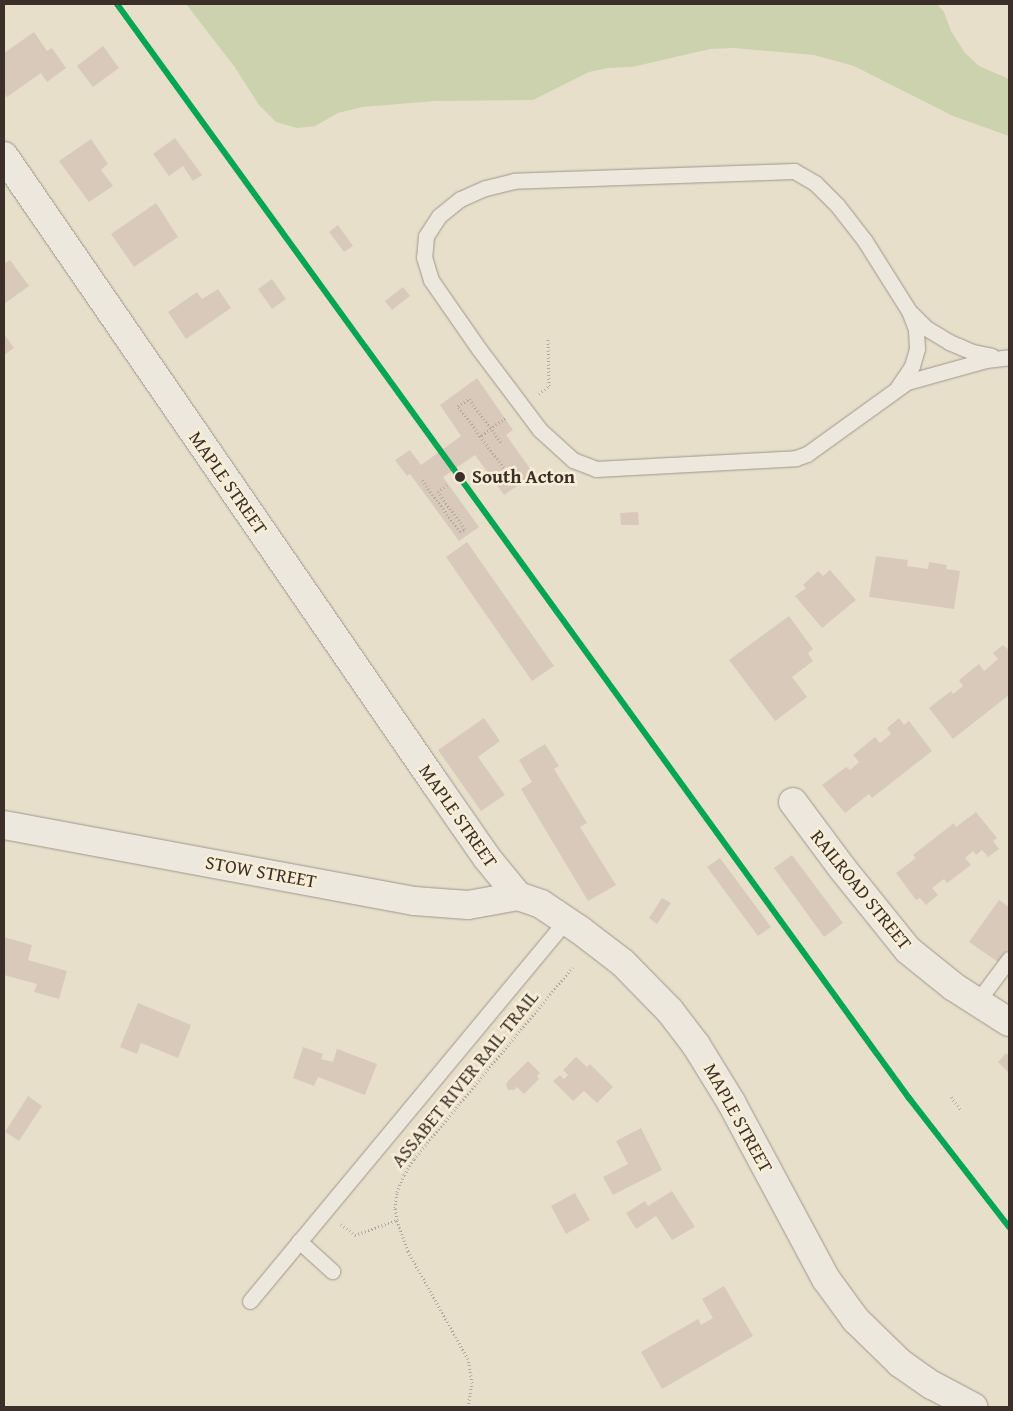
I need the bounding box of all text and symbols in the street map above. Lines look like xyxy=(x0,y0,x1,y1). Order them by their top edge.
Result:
street label: MAPLE STREET xyxy=(184,427,272,539)
place label: South Acton xyxy=(472,466,575,488)
marker: South Acton xyxy=(452,469,468,485)
street label: MAPLE STREET xyxy=(414,760,502,872)
street label: RAILROAD STREET xyxy=(806,826,916,954)
street label: STOW STREET xyxy=(204,851,318,893)
street label: ASSABET RIVER RAIL TRAIL xyxy=(387,986,543,1172)
street label: MAPLE STREET xyxy=(699,1060,777,1176)

